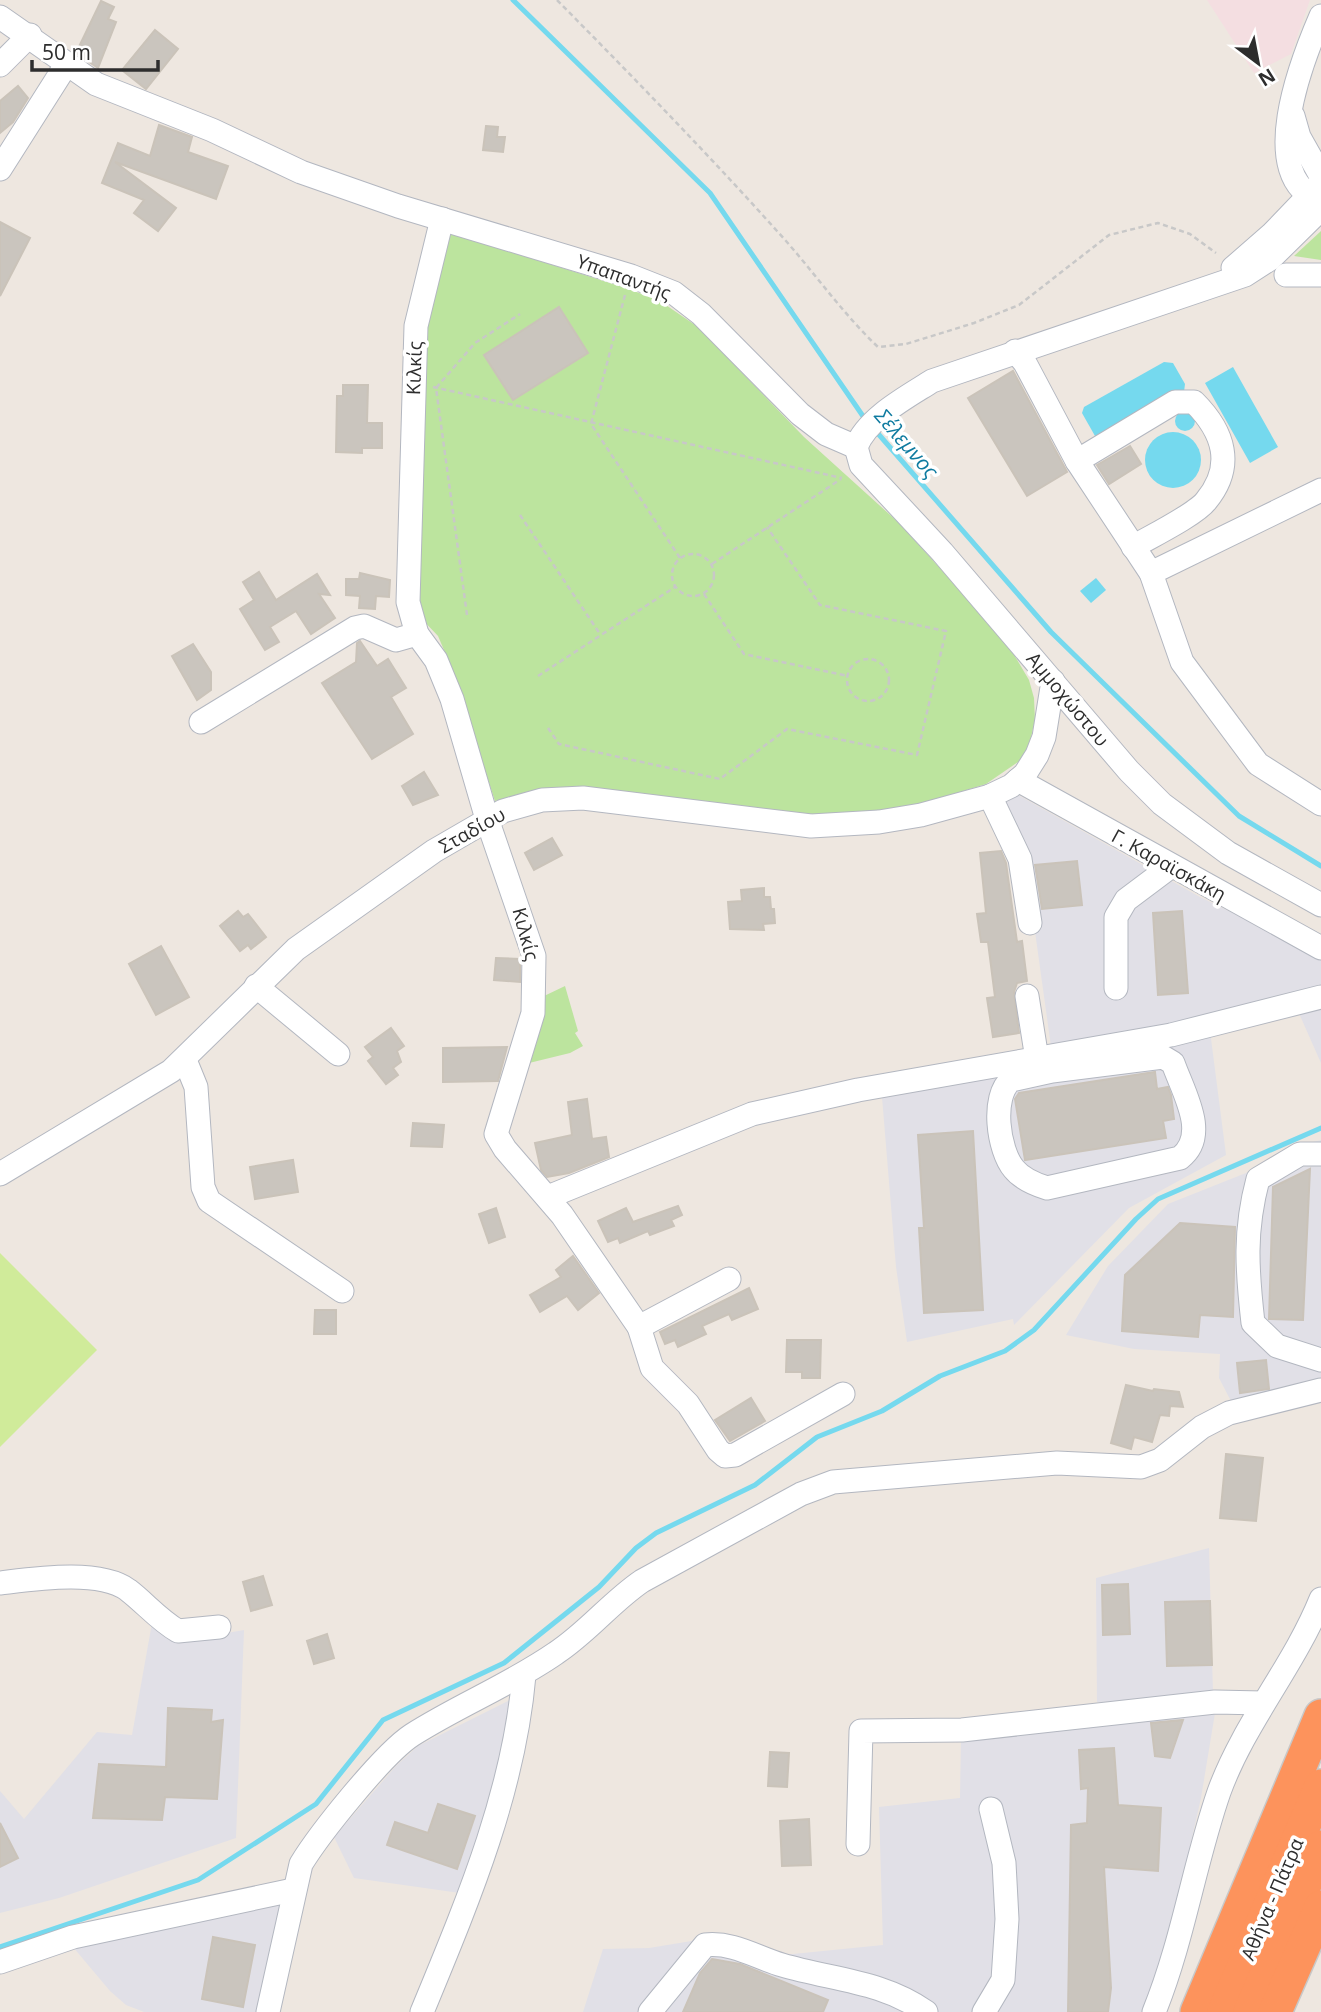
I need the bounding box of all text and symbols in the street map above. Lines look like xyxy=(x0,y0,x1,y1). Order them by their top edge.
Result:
scale bar xyxy=(32,28,158,72)
north arrow xyxy=(1223,28,1293,98)
text: 50 m xyxy=(42,38,91,66)
text: N xyxy=(1254,62,1280,93)
street label: Υπαπαντής xyxy=(573,248,675,306)
street label: Κιλκίς xyxy=(400,341,428,395)
water label: Σέλεμνος xyxy=(868,401,945,484)
street label: Αμμοχώστου xyxy=(1021,646,1115,752)
street label: Σταδίου xyxy=(434,801,510,859)
street label: Γ. Καραϊσκάκη xyxy=(1107,823,1231,907)
street label: Κιλκίς xyxy=(506,905,546,963)
street label: Αθήνα - Πάτρα xyxy=(1235,1834,1310,1964)

